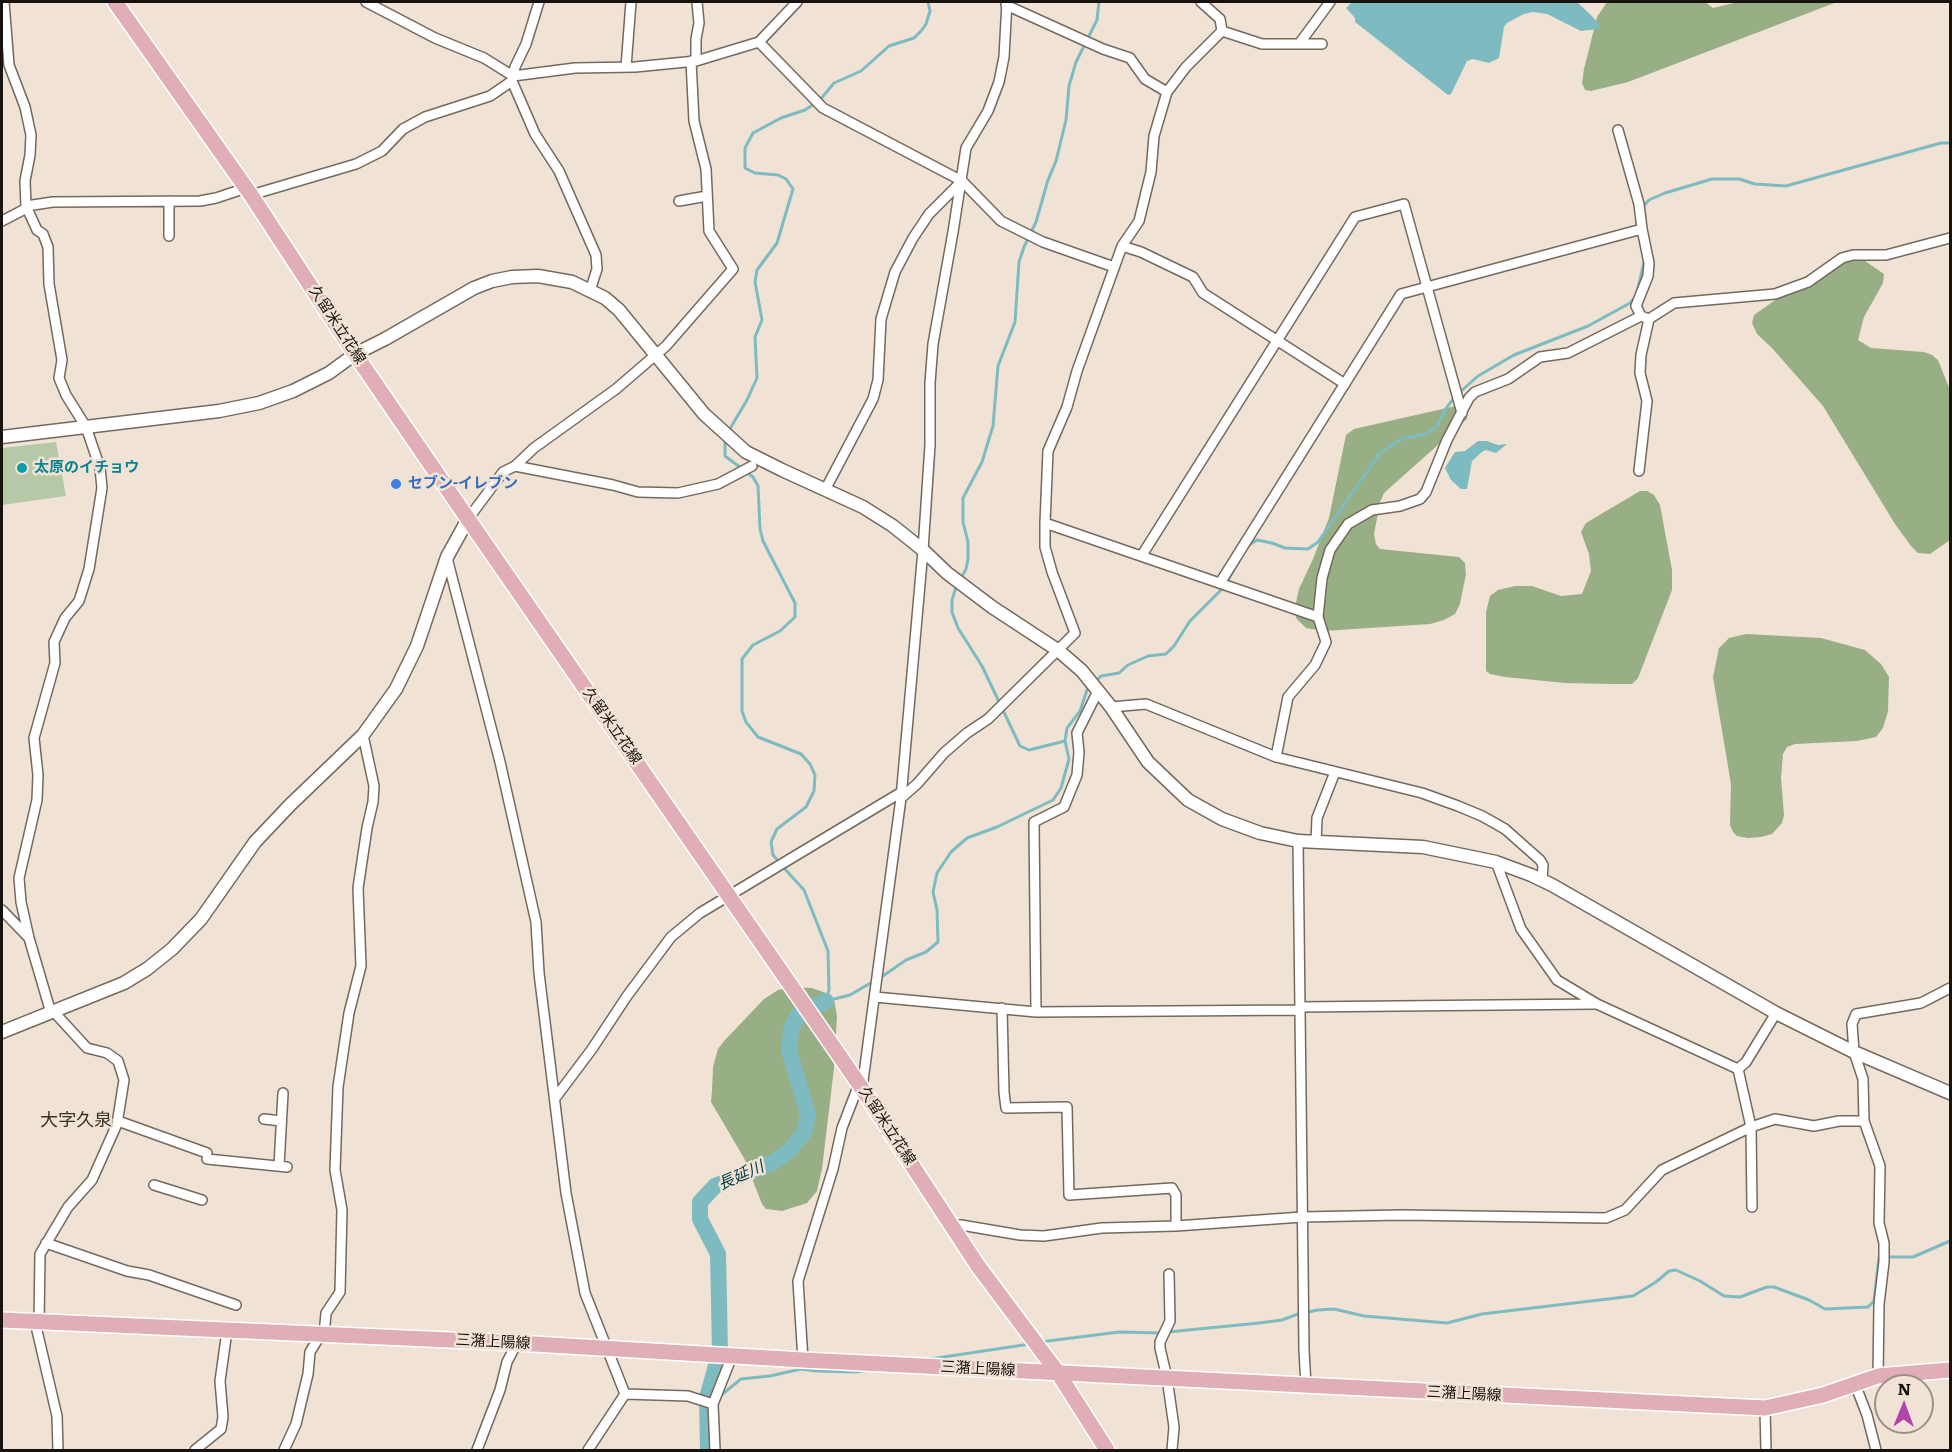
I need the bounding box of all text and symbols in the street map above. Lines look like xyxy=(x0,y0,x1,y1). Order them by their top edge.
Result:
street label: 久留米立花線 xyxy=(305,282,369,368)
place label: 太原のイチョウ xyxy=(34,459,139,477)
marker: 太原のイチョウ xyxy=(15,461,29,475)
place label: セブン-イレブン xyxy=(408,475,518,493)
marker: セブン-イレブン xyxy=(389,477,403,491)
street label: 久留米立花線 xyxy=(579,684,645,768)
street label: 久留米立花線 xyxy=(855,1083,919,1169)
district label: 大字久泉 xyxy=(40,1110,112,1132)
water label: 長延川 xyxy=(715,1157,767,1195)
street label: 三潴上陽線 xyxy=(455,1331,531,1353)
street label: 三潴上陽線 xyxy=(940,1358,1016,1380)
north arrow xyxy=(1874,1374,1934,1434)
text: N xyxy=(1897,1376,1911,1400)
street label: 三潴上陽線 xyxy=(1426,1383,1502,1405)

